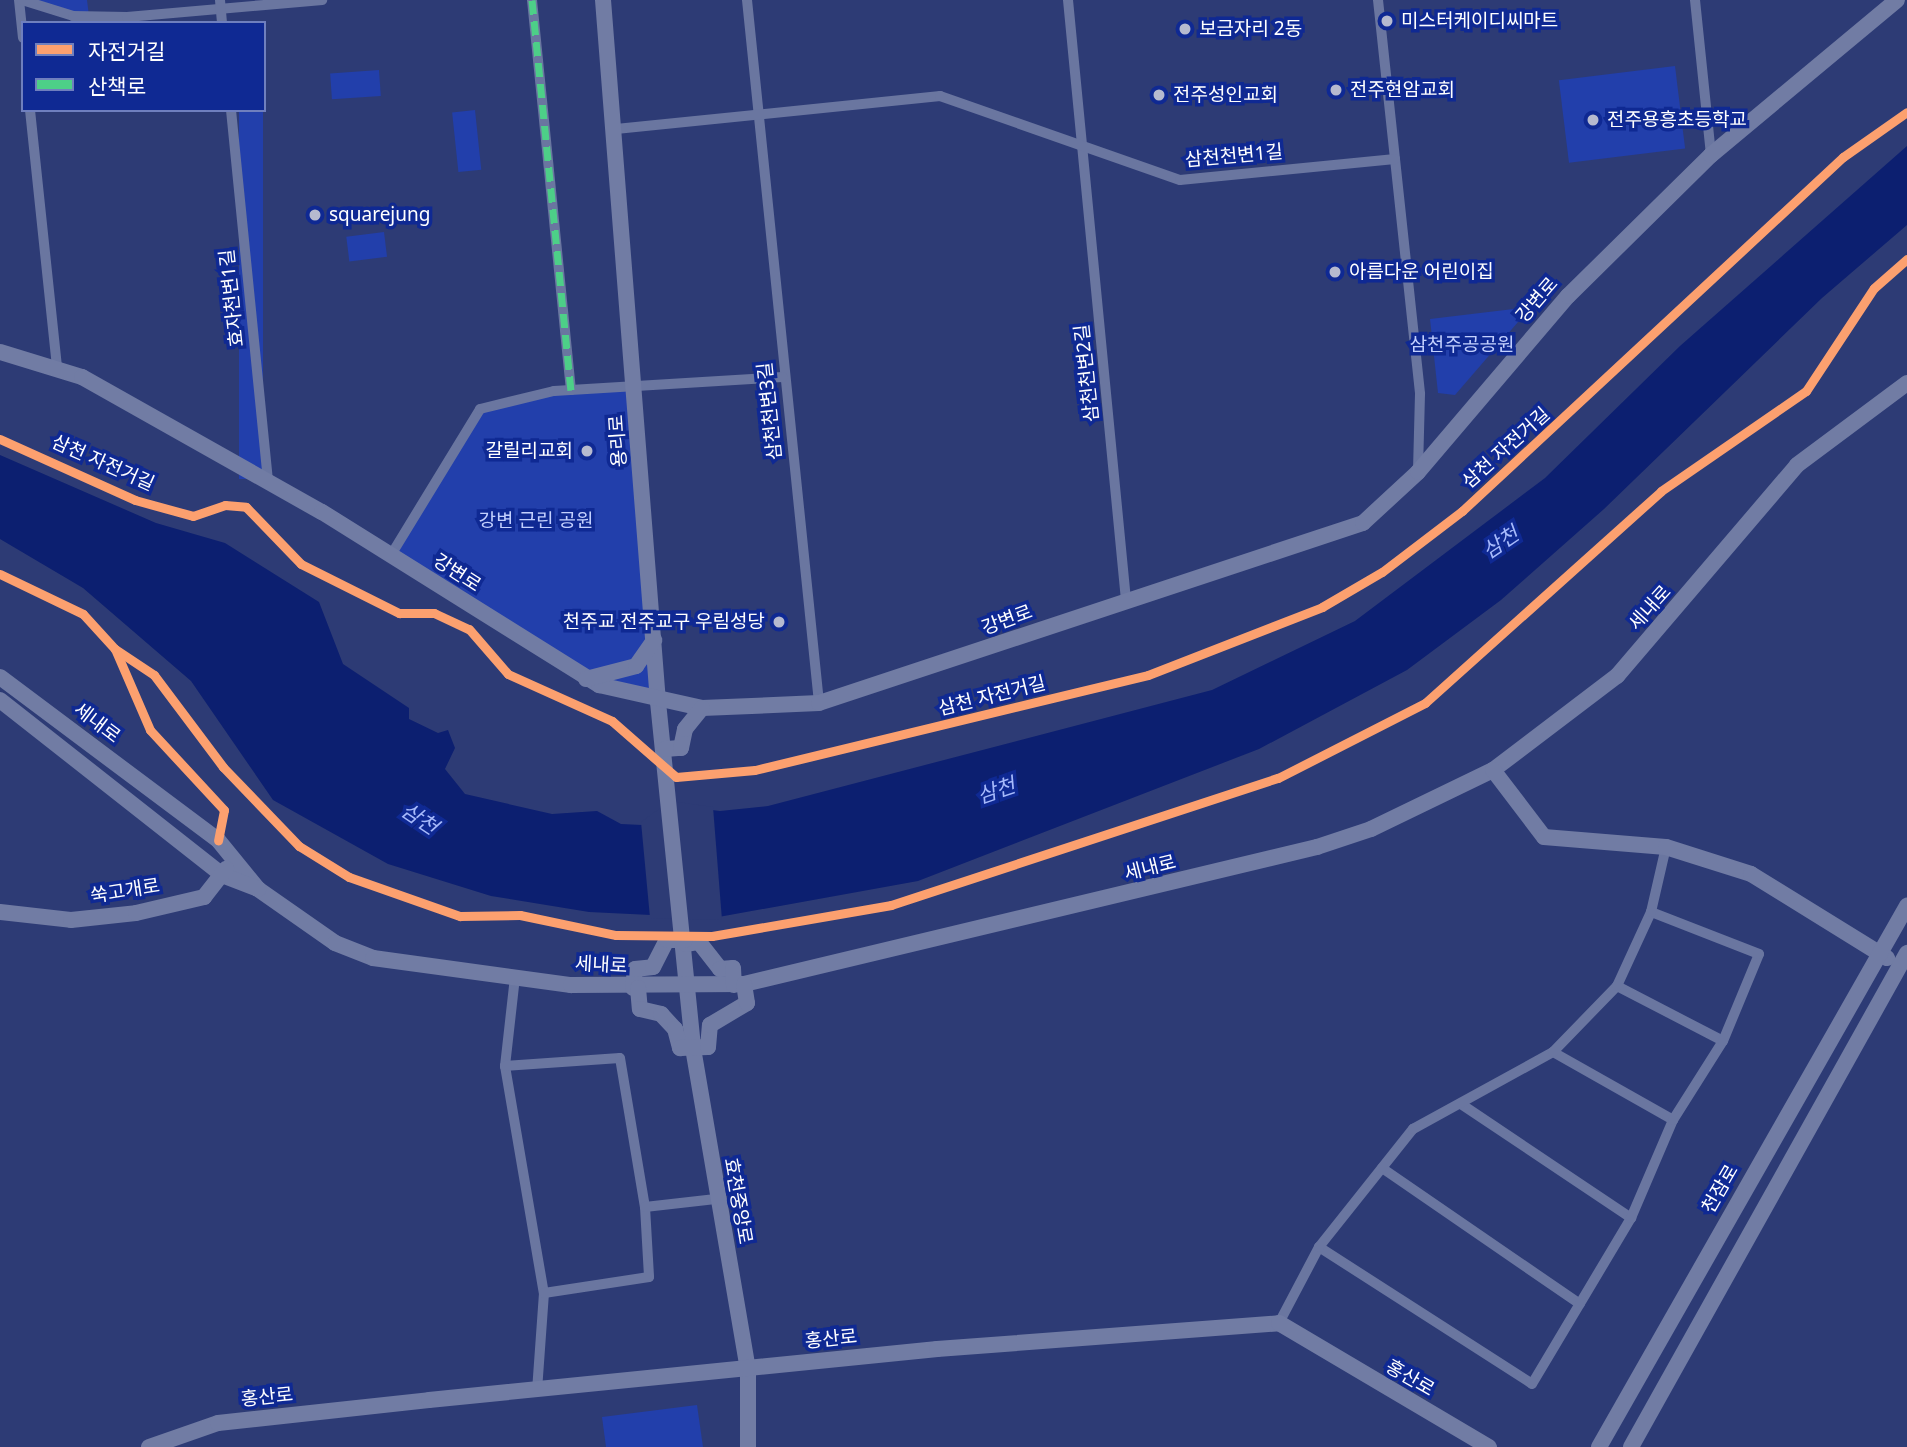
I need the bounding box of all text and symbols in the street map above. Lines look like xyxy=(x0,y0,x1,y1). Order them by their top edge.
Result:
place label: 미스터케이디씨마트 xyxy=(1401,10,1558,32)
marker: 미스터케이디씨마트 xyxy=(1379,13,1395,29)
place label: 보금자리 2동 xyxy=(1199,18,1302,40)
legend xyxy=(21,21,266,112)
marker: 보금자리 2동 xyxy=(1177,21,1193,37)
text: 자전거길 xyxy=(88,37,165,65)
text: 산책로 xyxy=(88,72,146,100)
place label: 전주현암교회 xyxy=(1350,79,1455,101)
marker: 전주현암교회 xyxy=(1328,82,1344,98)
place label: 전주성인교회 xyxy=(1173,84,1278,106)
marker: 전주성인교회 xyxy=(1151,87,1167,103)
place label: 전주용흥초등학교 xyxy=(1607,109,1747,131)
marker: 전주용흥초등학교 xyxy=(1585,112,1601,128)
street label: 삼천천변1길 xyxy=(1184,140,1284,172)
place label: squarejung xyxy=(329,204,430,226)
marker: squarejung xyxy=(307,207,323,223)
street label: 효자천변1길 xyxy=(216,248,248,348)
place label: 아름다운 어린이집 xyxy=(1349,261,1494,283)
marker: 아름다운 어린이집 xyxy=(1327,264,1343,280)
street label: 강변로 xyxy=(1511,273,1563,327)
street label: 삼천천변2길 xyxy=(1071,323,1103,423)
park label: 삼천주공공원 xyxy=(1410,334,1514,356)
street label: 삼천천변3길 xyxy=(754,361,786,461)
street label: 삼천 자전거길 xyxy=(1458,403,1554,493)
street label: 용리로 xyxy=(605,414,631,468)
street label: 삼천 자전거길 xyxy=(48,430,158,496)
place label: 갈릴리교회 xyxy=(486,440,573,462)
marker: 갈릴리교회 xyxy=(579,443,595,459)
park label: 강변 근린 공원 xyxy=(479,510,593,532)
water label: 삼천 xyxy=(1477,521,1523,563)
street label: 강변로 xyxy=(429,549,485,597)
street label: 세내로 xyxy=(1624,581,1676,635)
street label: 강변로 xyxy=(978,600,1036,640)
place label: 천주교 전주교구 우림성당 xyxy=(563,611,765,633)
marker: 천주교 전주교구 우림성당 xyxy=(771,614,787,630)
street label: 삼천 자전거길 xyxy=(936,672,1048,720)
street label: 세내로 xyxy=(69,698,125,748)
water label: 삼천 xyxy=(974,772,1018,808)
water label: 삼천 xyxy=(397,797,443,839)
street label: 세내로 xyxy=(1122,851,1178,885)
street label: 쑥고개로 xyxy=(89,874,161,908)
street label: 세내로 xyxy=(574,952,628,978)
street label: 효천중앙로 xyxy=(719,1156,757,1246)
street label: 천잠로 xyxy=(1697,1161,1743,1217)
street label: 홍산로 xyxy=(804,1325,858,1353)
street label: 홍산로 xyxy=(1382,1355,1438,1401)
street label: 홍산로 xyxy=(240,1383,294,1411)

